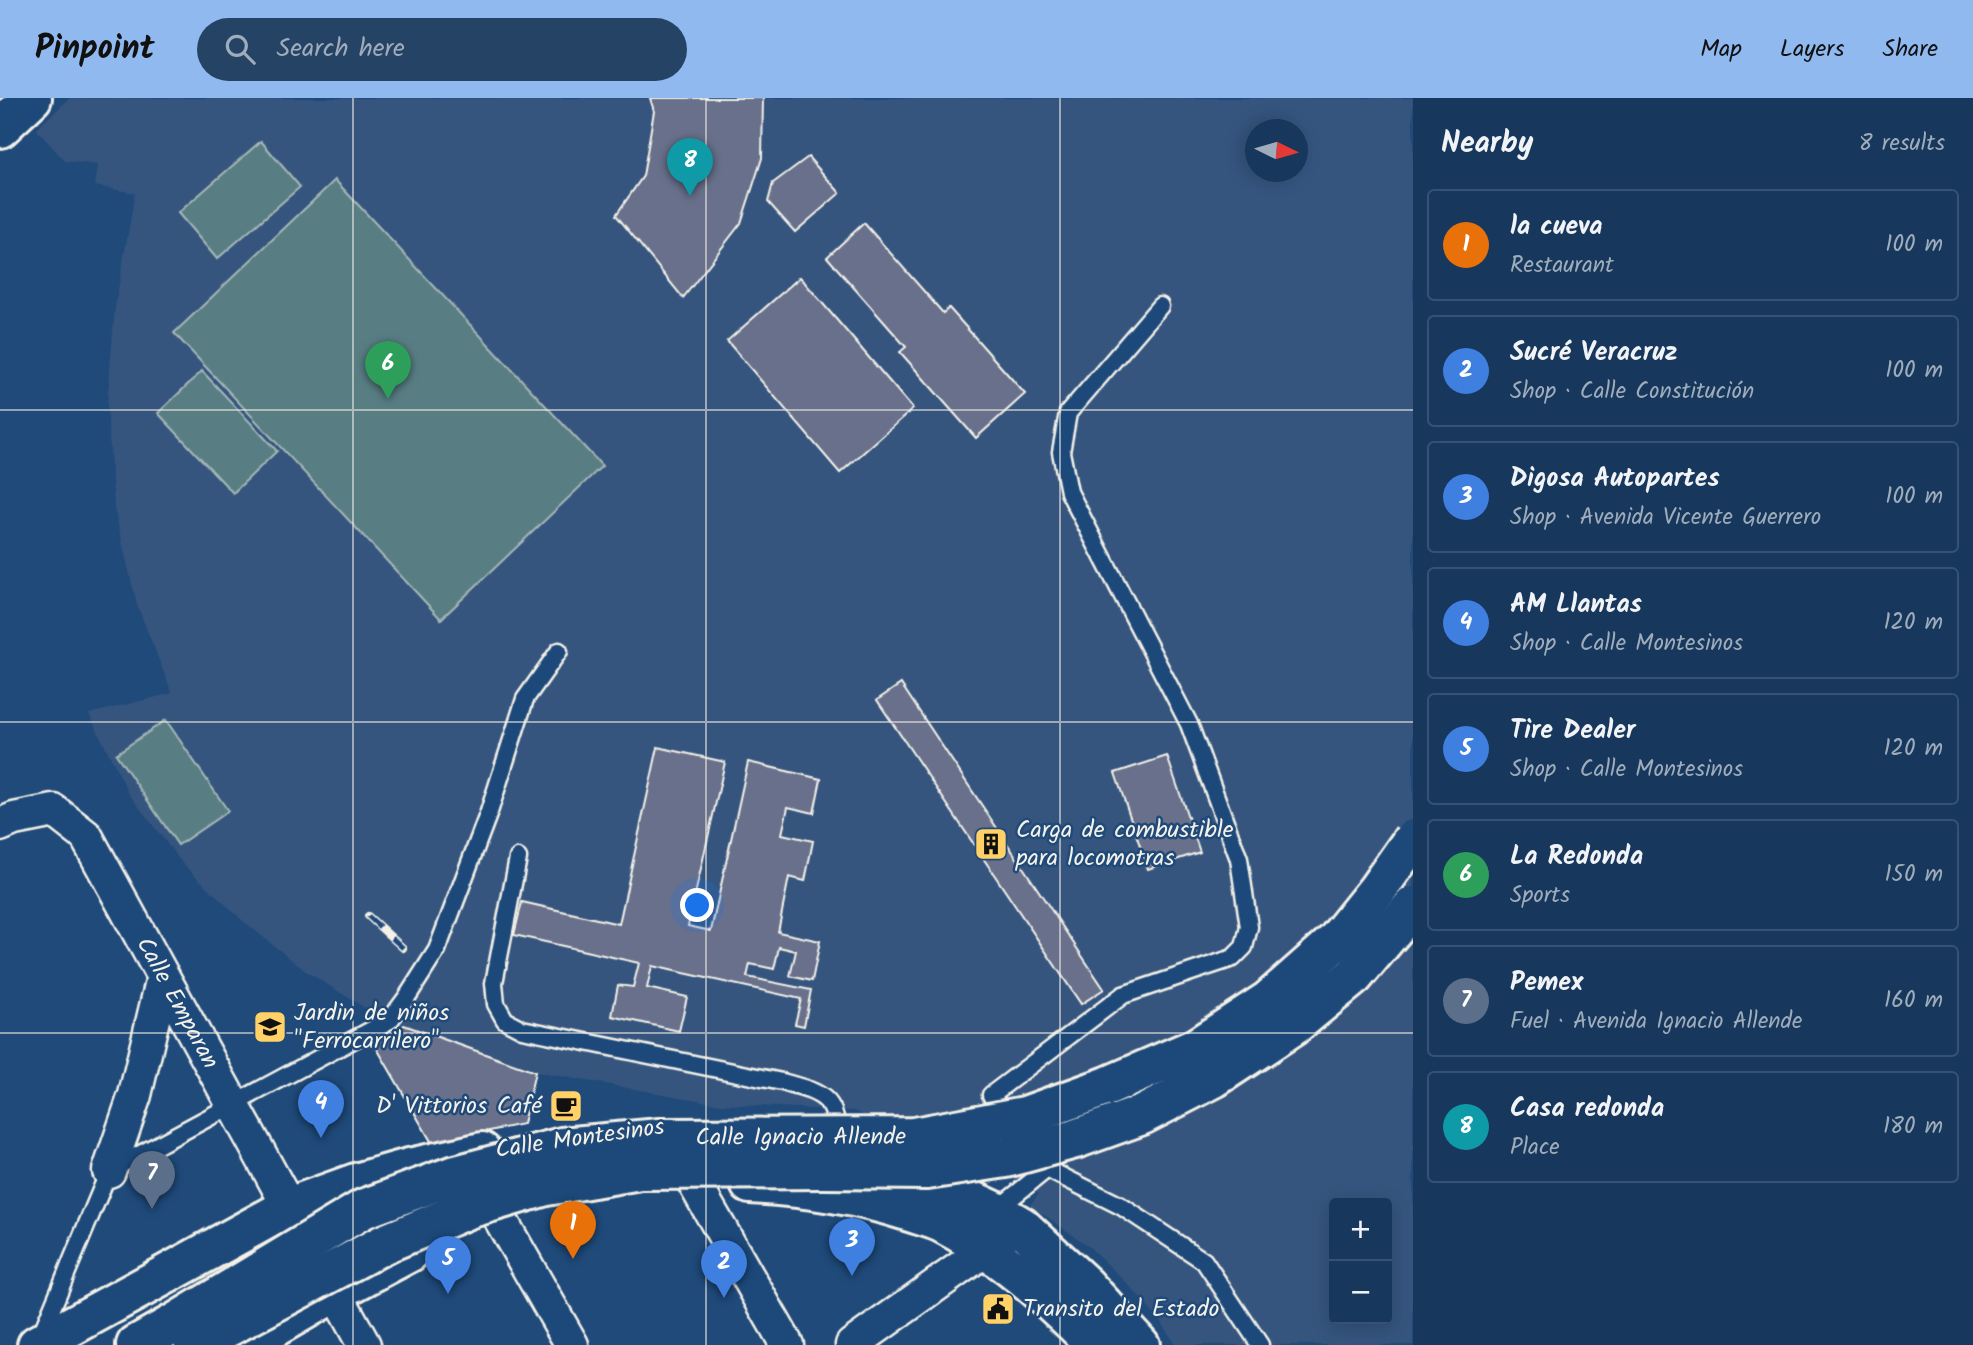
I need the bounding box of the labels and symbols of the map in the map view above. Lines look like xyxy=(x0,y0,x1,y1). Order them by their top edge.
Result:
north arrow xyxy=(1245,119,1308,182)
pin: 8 xyxy=(667,138,713,196)
pin: 6 xyxy=(365,341,411,399)
place label: Carga de combustible para locomotras xyxy=(1015,811,1234,878)
building icon: Carga de combustible para locomotras xyxy=(972,825,1010,863)
your location xyxy=(680,888,714,922)
street label: Calle Emparan xyxy=(125,930,229,1076)
place label: Jardin de niños "Ferrocarrilero" xyxy=(294,994,449,1061)
school or university icon: Jardin de niños "Ferrocarrilero" xyxy=(251,1008,289,1046)
pin: 4 xyxy=(298,1080,344,1138)
place label: D' Vittorios Café xyxy=(376,1087,543,1126)
cafe icon: D' Vittorios Café xyxy=(547,1087,585,1125)
street label: Calle Montesinos xyxy=(493,1108,667,1170)
street label: Calle Ignacio Allende xyxy=(695,1118,906,1157)
pin: 7 xyxy=(129,1151,175,1209)
pin: 1 xyxy=(550,1201,596,1259)
pin: 3 xyxy=(829,1218,875,1276)
pin: 5 xyxy=(425,1236,471,1294)
pin: 2 xyxy=(701,1240,747,1298)
public building icon: Transito del Estado xyxy=(979,1290,1017,1328)
place label: Transito del Estado xyxy=(1023,1290,1220,1329)

